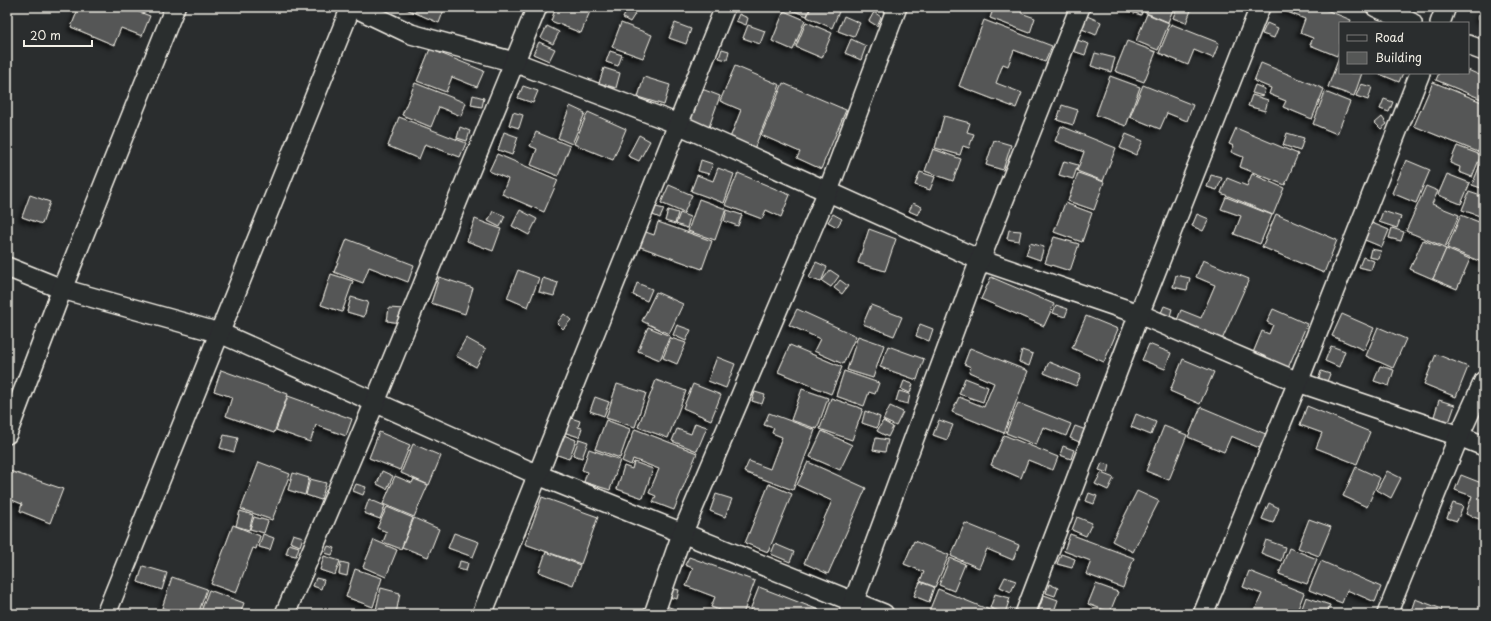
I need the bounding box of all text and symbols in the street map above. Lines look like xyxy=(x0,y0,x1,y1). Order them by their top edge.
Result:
scale bar xyxy=(24,22,92,48)
legend xyxy=(1339,22,1469,74)
text: 20 m xyxy=(30,26,61,44)
text: Road xyxy=(1375,28,1404,46)
text: Building xyxy=(1375,48,1422,66)

